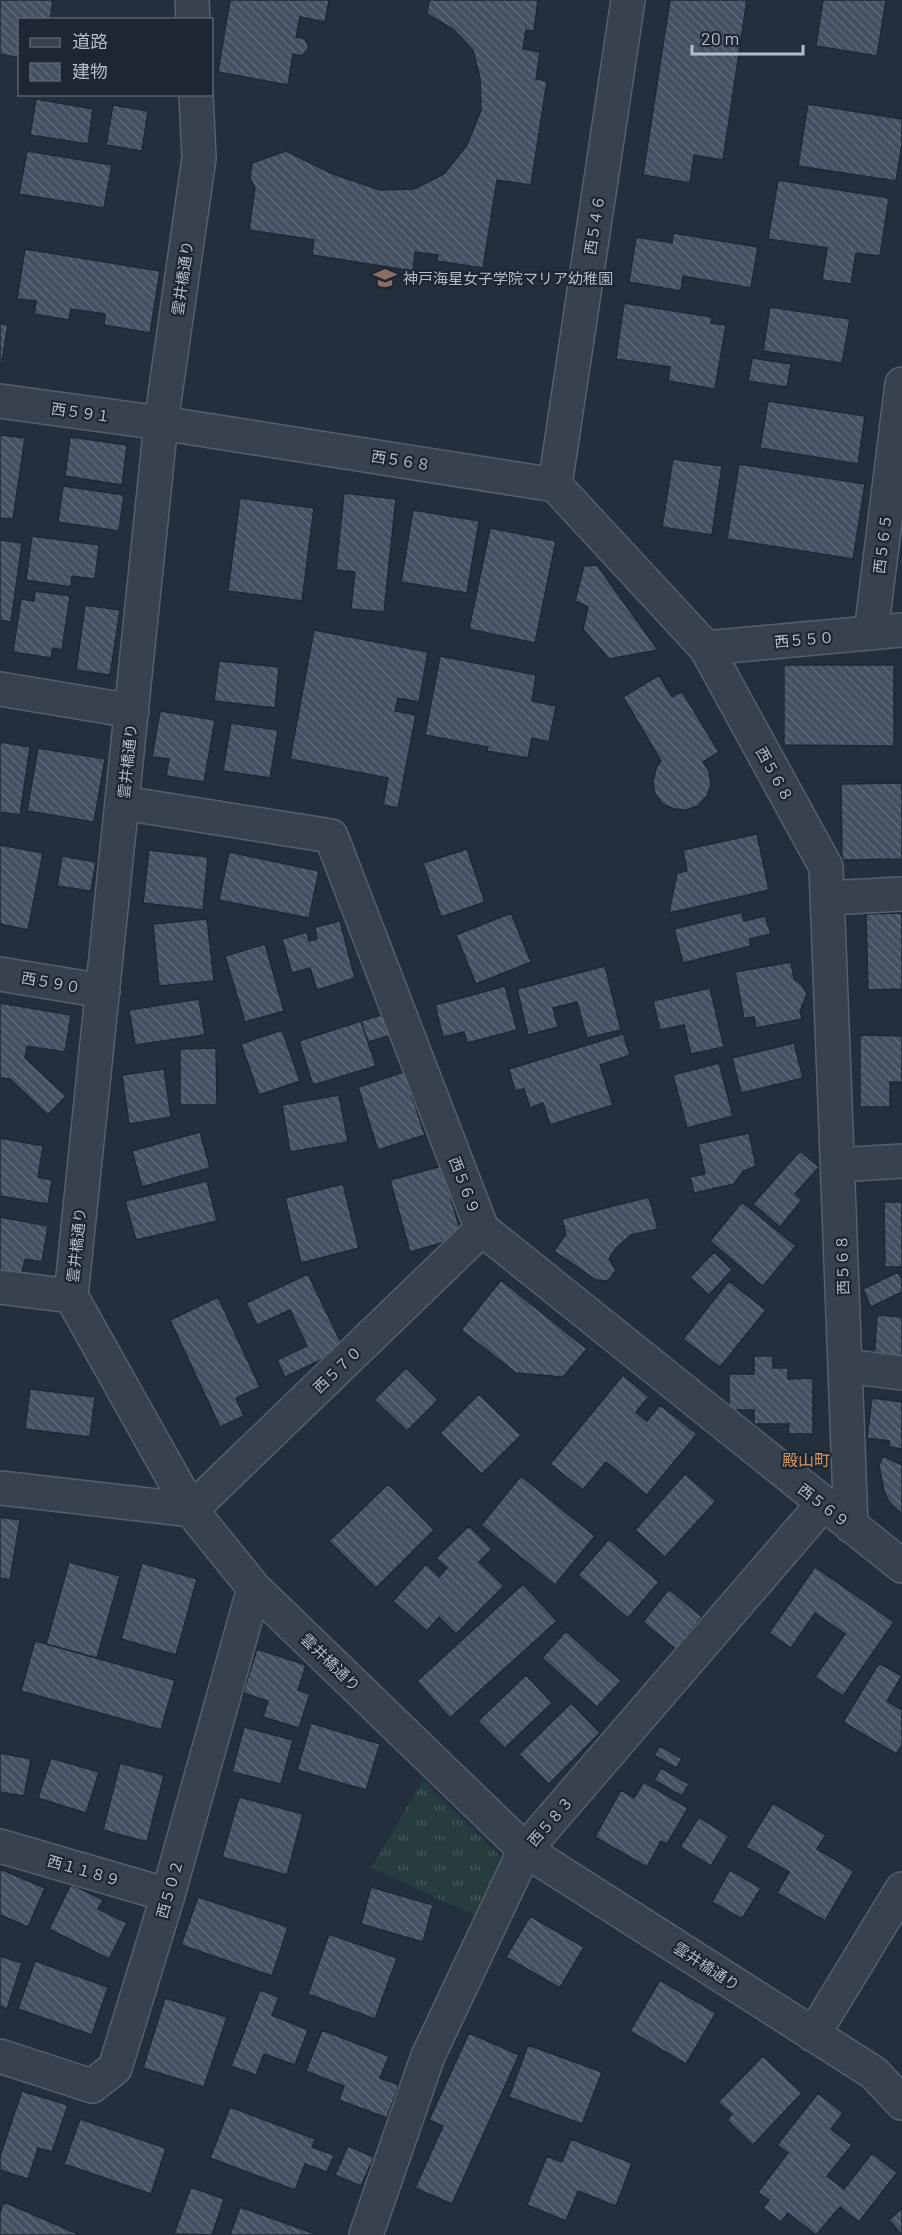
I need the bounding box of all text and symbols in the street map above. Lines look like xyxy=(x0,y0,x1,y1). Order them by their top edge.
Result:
legend xyxy=(18,18,213,96)
scale bar xyxy=(692,18,803,56)
text: 20 m xyxy=(701,27,739,49)
text: 道路 xyxy=(72,30,108,52)
text: 建物 xyxy=(72,60,108,82)
street label: 西５４６ xyxy=(580,194,608,256)
street label: 雲井橋通り xyxy=(168,240,196,316)
school or university icon: 神戸海星女子学院マリア幼稚園 xyxy=(372,265,398,291)
place label: 神戸海星女子学院マリア幼稚園 xyxy=(403,269,613,287)
street label: 西５９１ xyxy=(50,399,112,425)
street label: 西５６８ xyxy=(370,446,432,474)
street label: 西５６５ xyxy=(869,513,895,575)
street label: 西５５０ xyxy=(773,627,835,651)
street label: 雲井橋通り xyxy=(114,723,140,799)
street label: 西５６８ xyxy=(753,743,797,805)
street label: 西５９０ xyxy=(20,968,82,996)
street label: 西５６９ xyxy=(446,1154,484,1216)
street label: 雲井橋通り xyxy=(63,1207,89,1283)
street label: 西５６８ xyxy=(832,1235,852,1295)
street label: 西５７０ xyxy=(309,1342,365,1396)
district label: 殿山町 xyxy=(782,1450,830,1469)
street label: 西５６９ xyxy=(795,1479,853,1531)
street label: 雲井橋通り xyxy=(298,1629,364,1695)
street label: 西５８３ xyxy=(524,1792,576,1850)
street label: 西１１８９ xyxy=(45,1851,123,1889)
street label: 西５０２ xyxy=(152,1858,186,1920)
street label: 雲井橋通り xyxy=(671,1938,743,1994)

